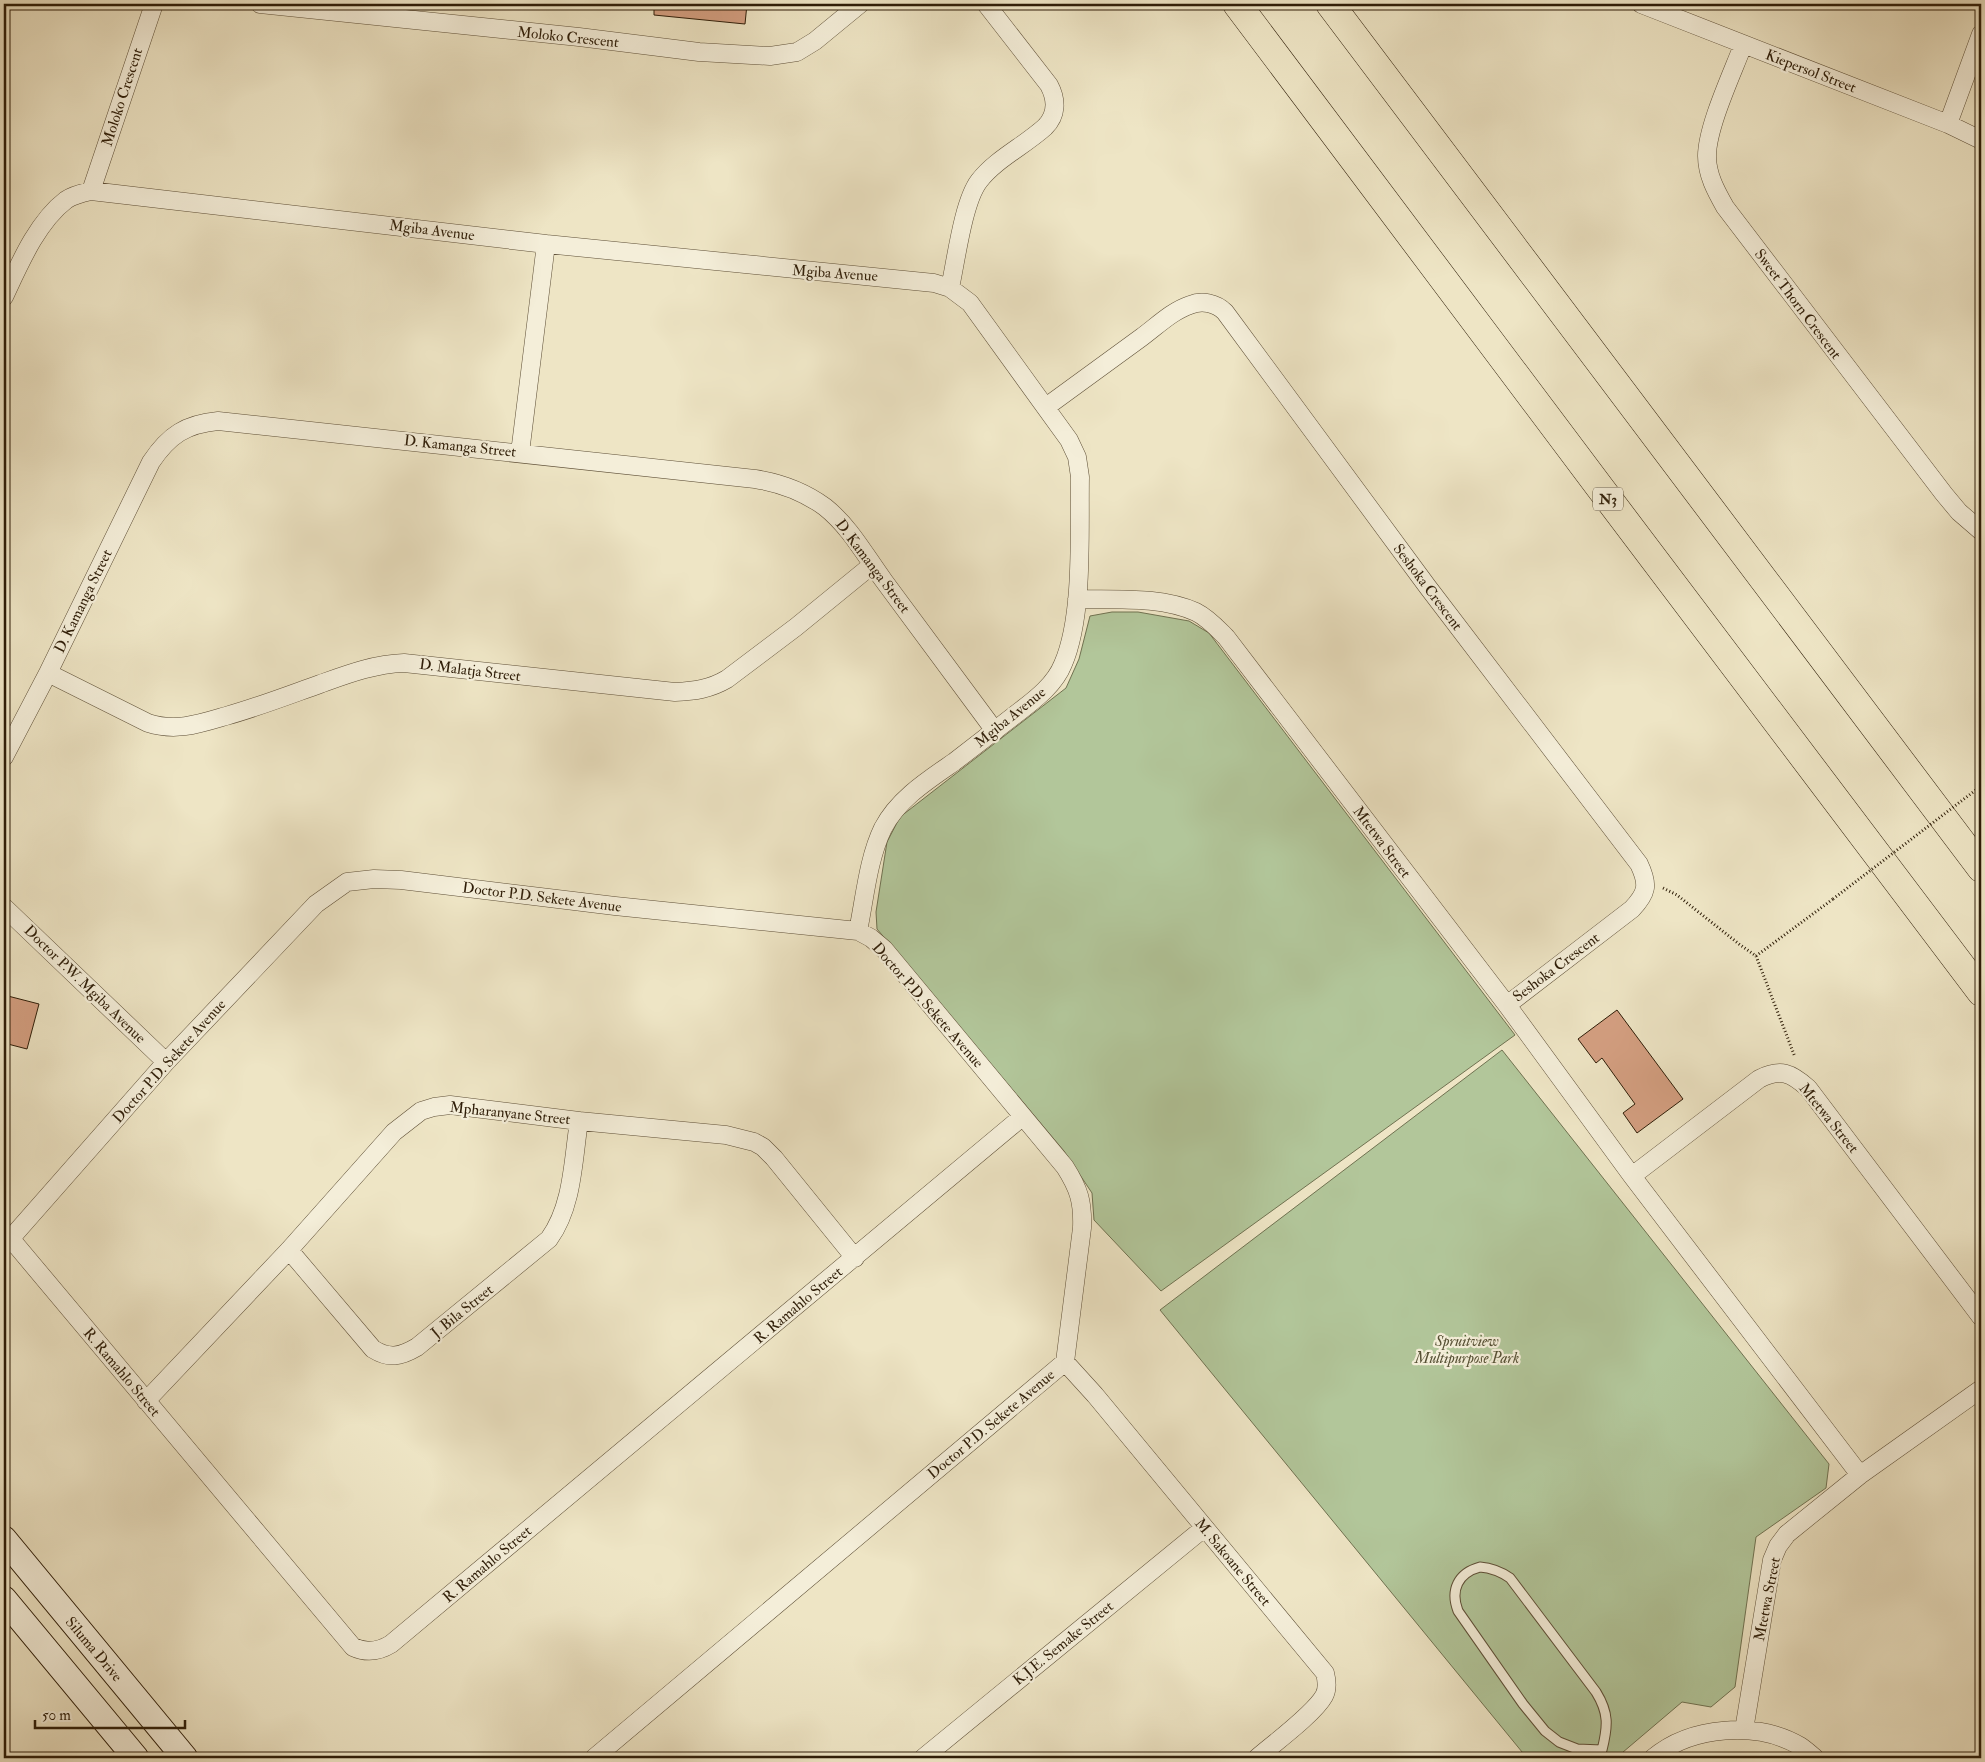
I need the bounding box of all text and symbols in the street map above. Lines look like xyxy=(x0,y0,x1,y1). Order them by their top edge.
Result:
street label: Moloko Crescent xyxy=(516,23,620,52)
street label: Moloko Crescent xyxy=(98,45,147,149)
street label: Kiepersol Street xyxy=(1762,45,1859,98)
street label: Mgiba Avenue xyxy=(388,216,476,245)
street label: Sweet Thorn Crescent xyxy=(1750,245,1845,363)
street label: Mgiba Avenue xyxy=(791,261,878,286)
street label: D. Kamanga Street xyxy=(403,431,517,462)
road number: N3 xyxy=(1593,488,1623,510)
street label: D. Kamanga Street xyxy=(831,516,914,617)
street label: Seshoka Crescent xyxy=(1389,540,1466,635)
street label: D. Kamanga Street xyxy=(50,546,117,656)
street label: D. Malatja Street xyxy=(418,655,522,686)
street label: Mgiba Avenue xyxy=(971,683,1050,752)
street label: Mtetwa Street xyxy=(1348,803,1415,882)
street label: Doctor P.D. Sekete Avenue xyxy=(461,878,623,917)
street label: Doctor P.W. Mgiba Avenue xyxy=(20,921,150,1048)
street label: Seshoka Crescent xyxy=(1509,929,1604,1006)
street label: Doctor P.D. Sekete Avenue xyxy=(868,939,987,1072)
street label: Doctor P.D. Sekete Avenue xyxy=(109,995,230,1127)
street label: Mtetwa Street xyxy=(1795,1079,1863,1157)
street label: Mpharanyane Street xyxy=(449,1098,571,1130)
street label: R. Ramahlo Street xyxy=(750,1263,847,1348)
street label: J. Bila Street xyxy=(426,1280,498,1344)
street label: R. Ramahlo Street xyxy=(79,1324,164,1421)
park label: Spruitview Multipurpose Park xyxy=(1414,1332,1519,1368)
street label: Doctor P.D. Sekete Avenue xyxy=(924,1366,1059,1483)
street label: M. Sakoane Street xyxy=(1190,1515,1275,1610)
street label: R. Ramahlo Street xyxy=(439,1522,536,1607)
street label: Mtetwa Street xyxy=(1750,1555,1785,1643)
street label: K.J.E. Semake Street xyxy=(1009,1597,1118,1691)
street label: Siluma Drive xyxy=(61,1613,126,1686)
scale bar xyxy=(35,1697,185,1729)
text: 50 m xyxy=(42,1706,71,1725)

